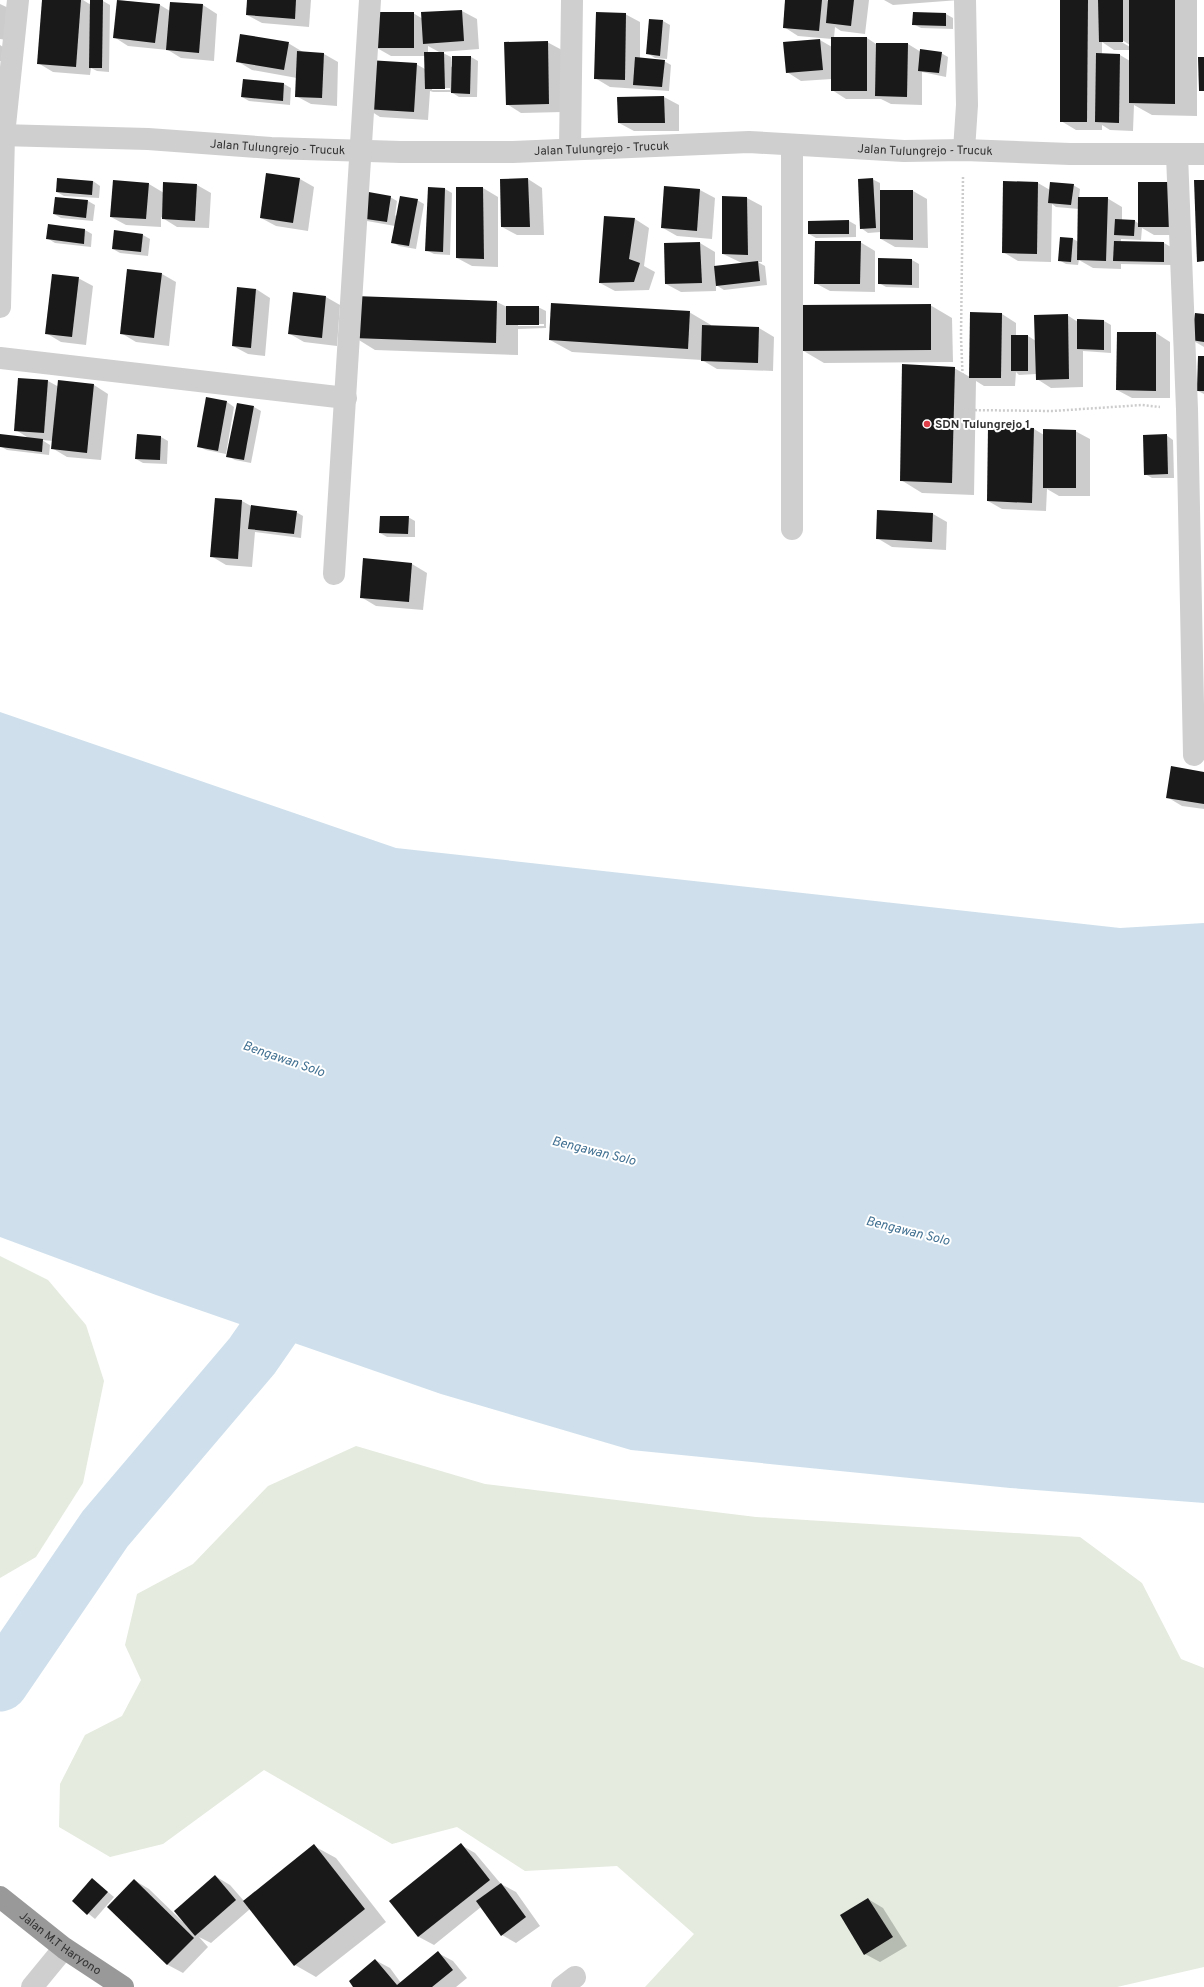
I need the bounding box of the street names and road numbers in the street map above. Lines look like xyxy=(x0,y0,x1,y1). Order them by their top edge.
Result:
street label: Jalan Tulungrejo - Trucuk xyxy=(209,137,346,159)
street label: Jalan Tulungrejo - Trucuk xyxy=(533,138,670,160)
street label: Jalan Tulungrejo - Trucuk xyxy=(857,141,993,160)
street label: Jalan M.T Haryono xyxy=(15,1908,104,1980)

